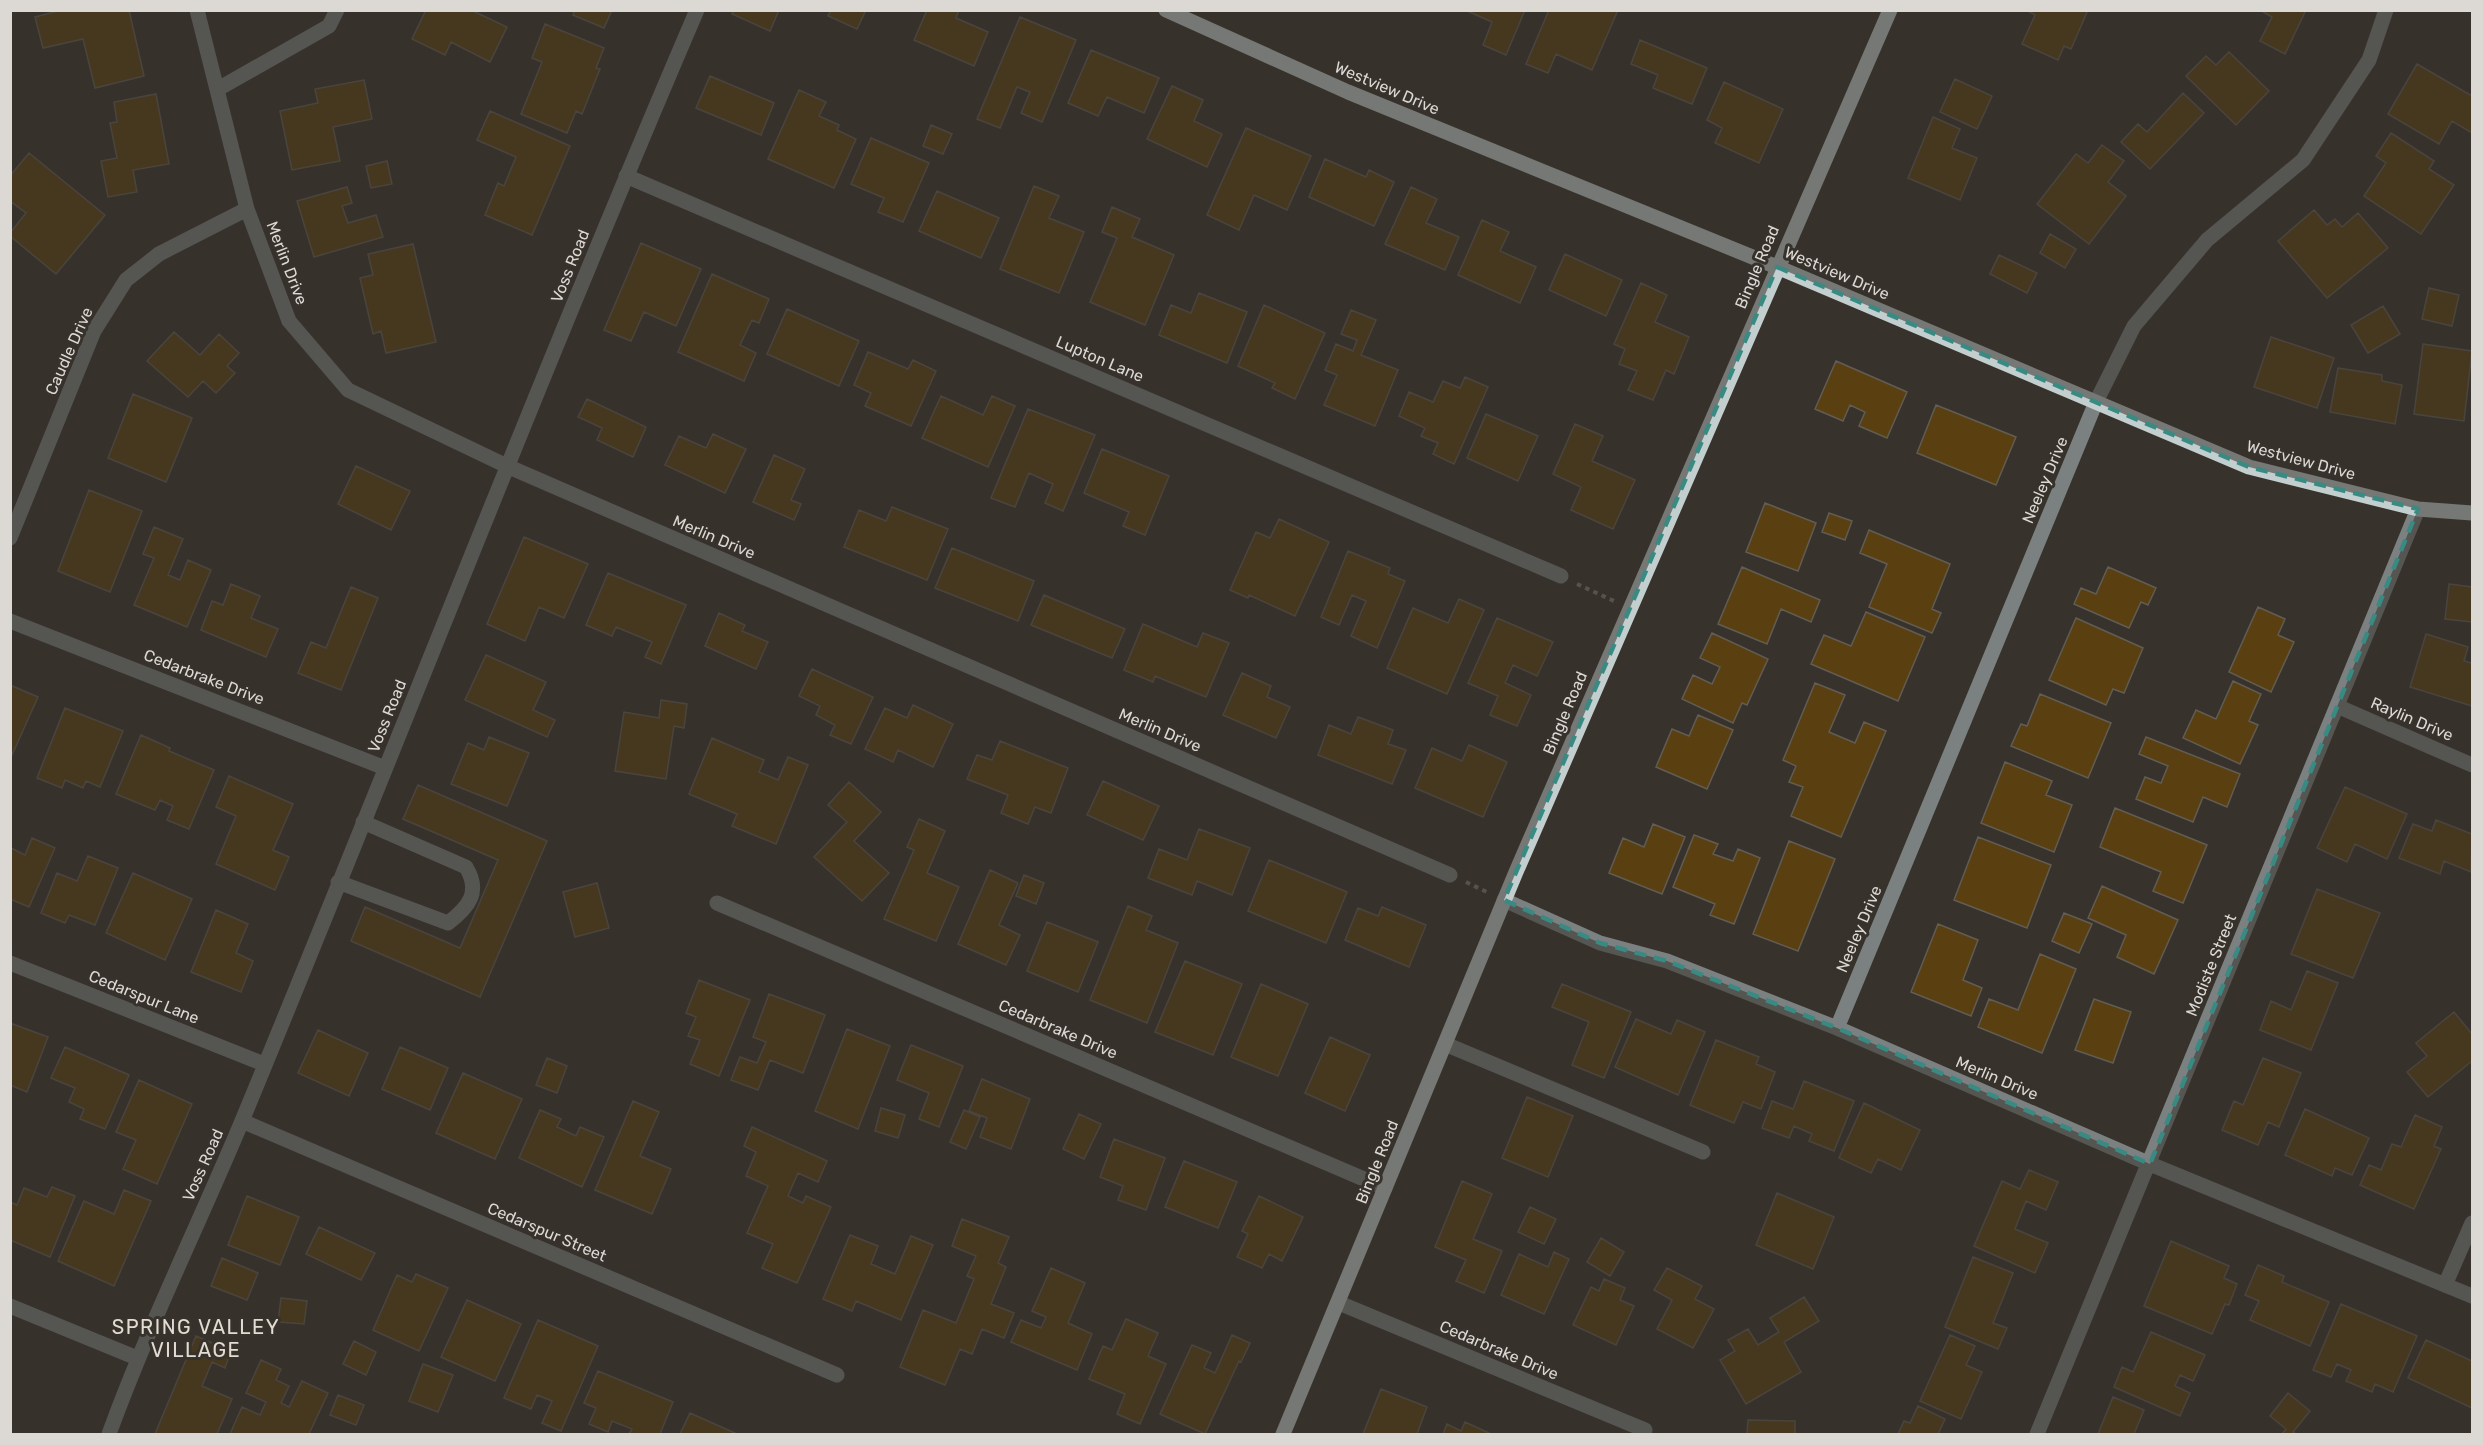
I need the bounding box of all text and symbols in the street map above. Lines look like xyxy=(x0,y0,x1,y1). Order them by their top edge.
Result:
street label: Westview Drive xyxy=(1332,57,1442,119)
street label: Merlin Drive xyxy=(262,219,312,307)
street label: Bingle Road xyxy=(1731,223,1783,311)
street label: Voss Road xyxy=(547,227,593,305)
street label: Westview Drive xyxy=(1782,242,1892,304)
street label: Caudle Drive xyxy=(41,304,97,398)
street label: Lupton Lane xyxy=(1053,332,1147,386)
street label: Neeley Drive xyxy=(2018,434,2072,526)
street label: Westview Drive xyxy=(2244,436,2358,484)
street label: Merlin Drive xyxy=(670,511,758,563)
street label: Cedarbrake Drive xyxy=(141,645,267,709)
street label: Bingle Road xyxy=(1539,669,1591,757)
street label: Voss Road xyxy=(364,677,410,755)
street label: Raylin Drive xyxy=(2368,693,2456,745)
street label: Merlin Drive xyxy=(1116,704,1204,756)
street label: Neeley Drive xyxy=(1832,883,1886,975)
street label: Modiste Street xyxy=(2182,911,2240,1019)
street label: Cedarspur Lane xyxy=(86,966,202,1028)
street label: Cedarbrake Drive xyxy=(996,995,1120,1063)
street label: Merlin Drive xyxy=(1953,1052,2041,1104)
street label: Bingle Road xyxy=(1352,1117,1402,1207)
street label: Voss Road xyxy=(179,1126,227,1204)
street label: Cedarspur Street xyxy=(485,1198,609,1266)
district label: SPRING VALLEY VILLAGE xyxy=(112,1315,280,1362)
street label: Cedarbrake Drive xyxy=(1437,1316,1561,1384)

